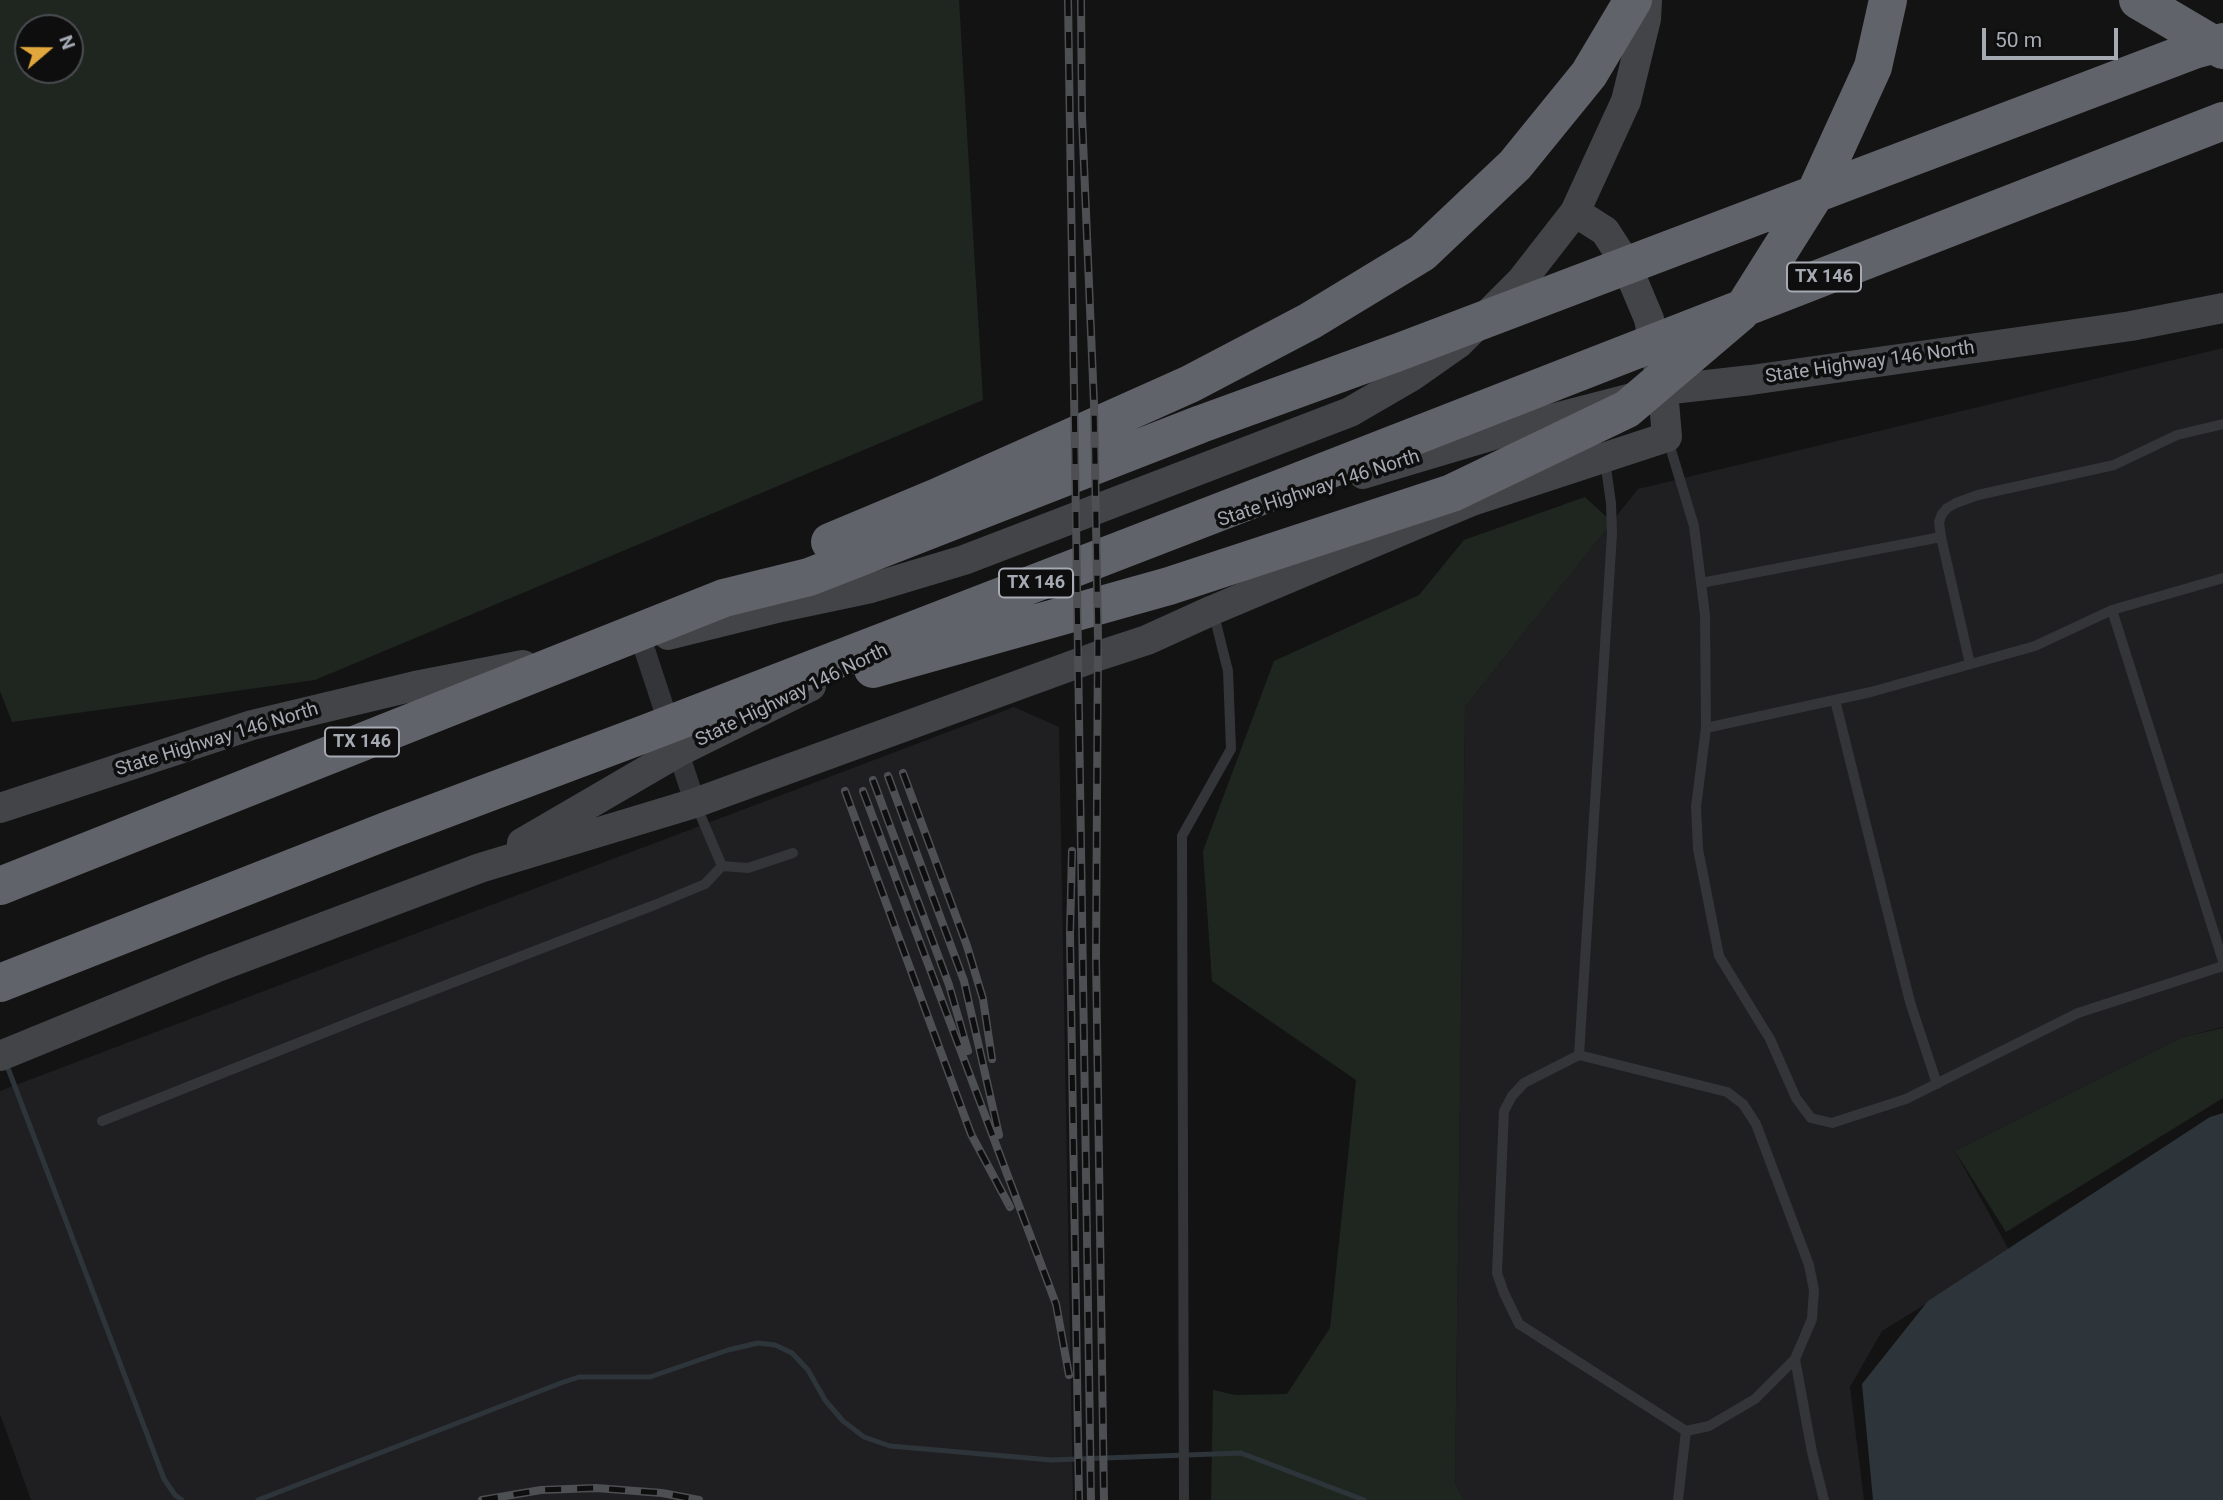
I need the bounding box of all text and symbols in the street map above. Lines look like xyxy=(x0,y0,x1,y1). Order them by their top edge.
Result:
north arrow xyxy=(14,14,84,84)
scale bar xyxy=(1985,14,2122,58)
text: 50 m xyxy=(1995,28,2042,52)
text: N xyxy=(54,32,80,53)
road number: TX 146 xyxy=(1787,262,1861,292)
street label: State Highway 146 North xyxy=(1764,337,1976,389)
street label: State Highway 146 North xyxy=(1215,446,1423,532)
road number: TX 146 xyxy=(999,568,1073,598)
street label: State Highway 146 North xyxy=(692,639,892,753)
street label: State Highway 146 North xyxy=(113,698,321,782)
road number: TX 146 xyxy=(325,728,399,756)

